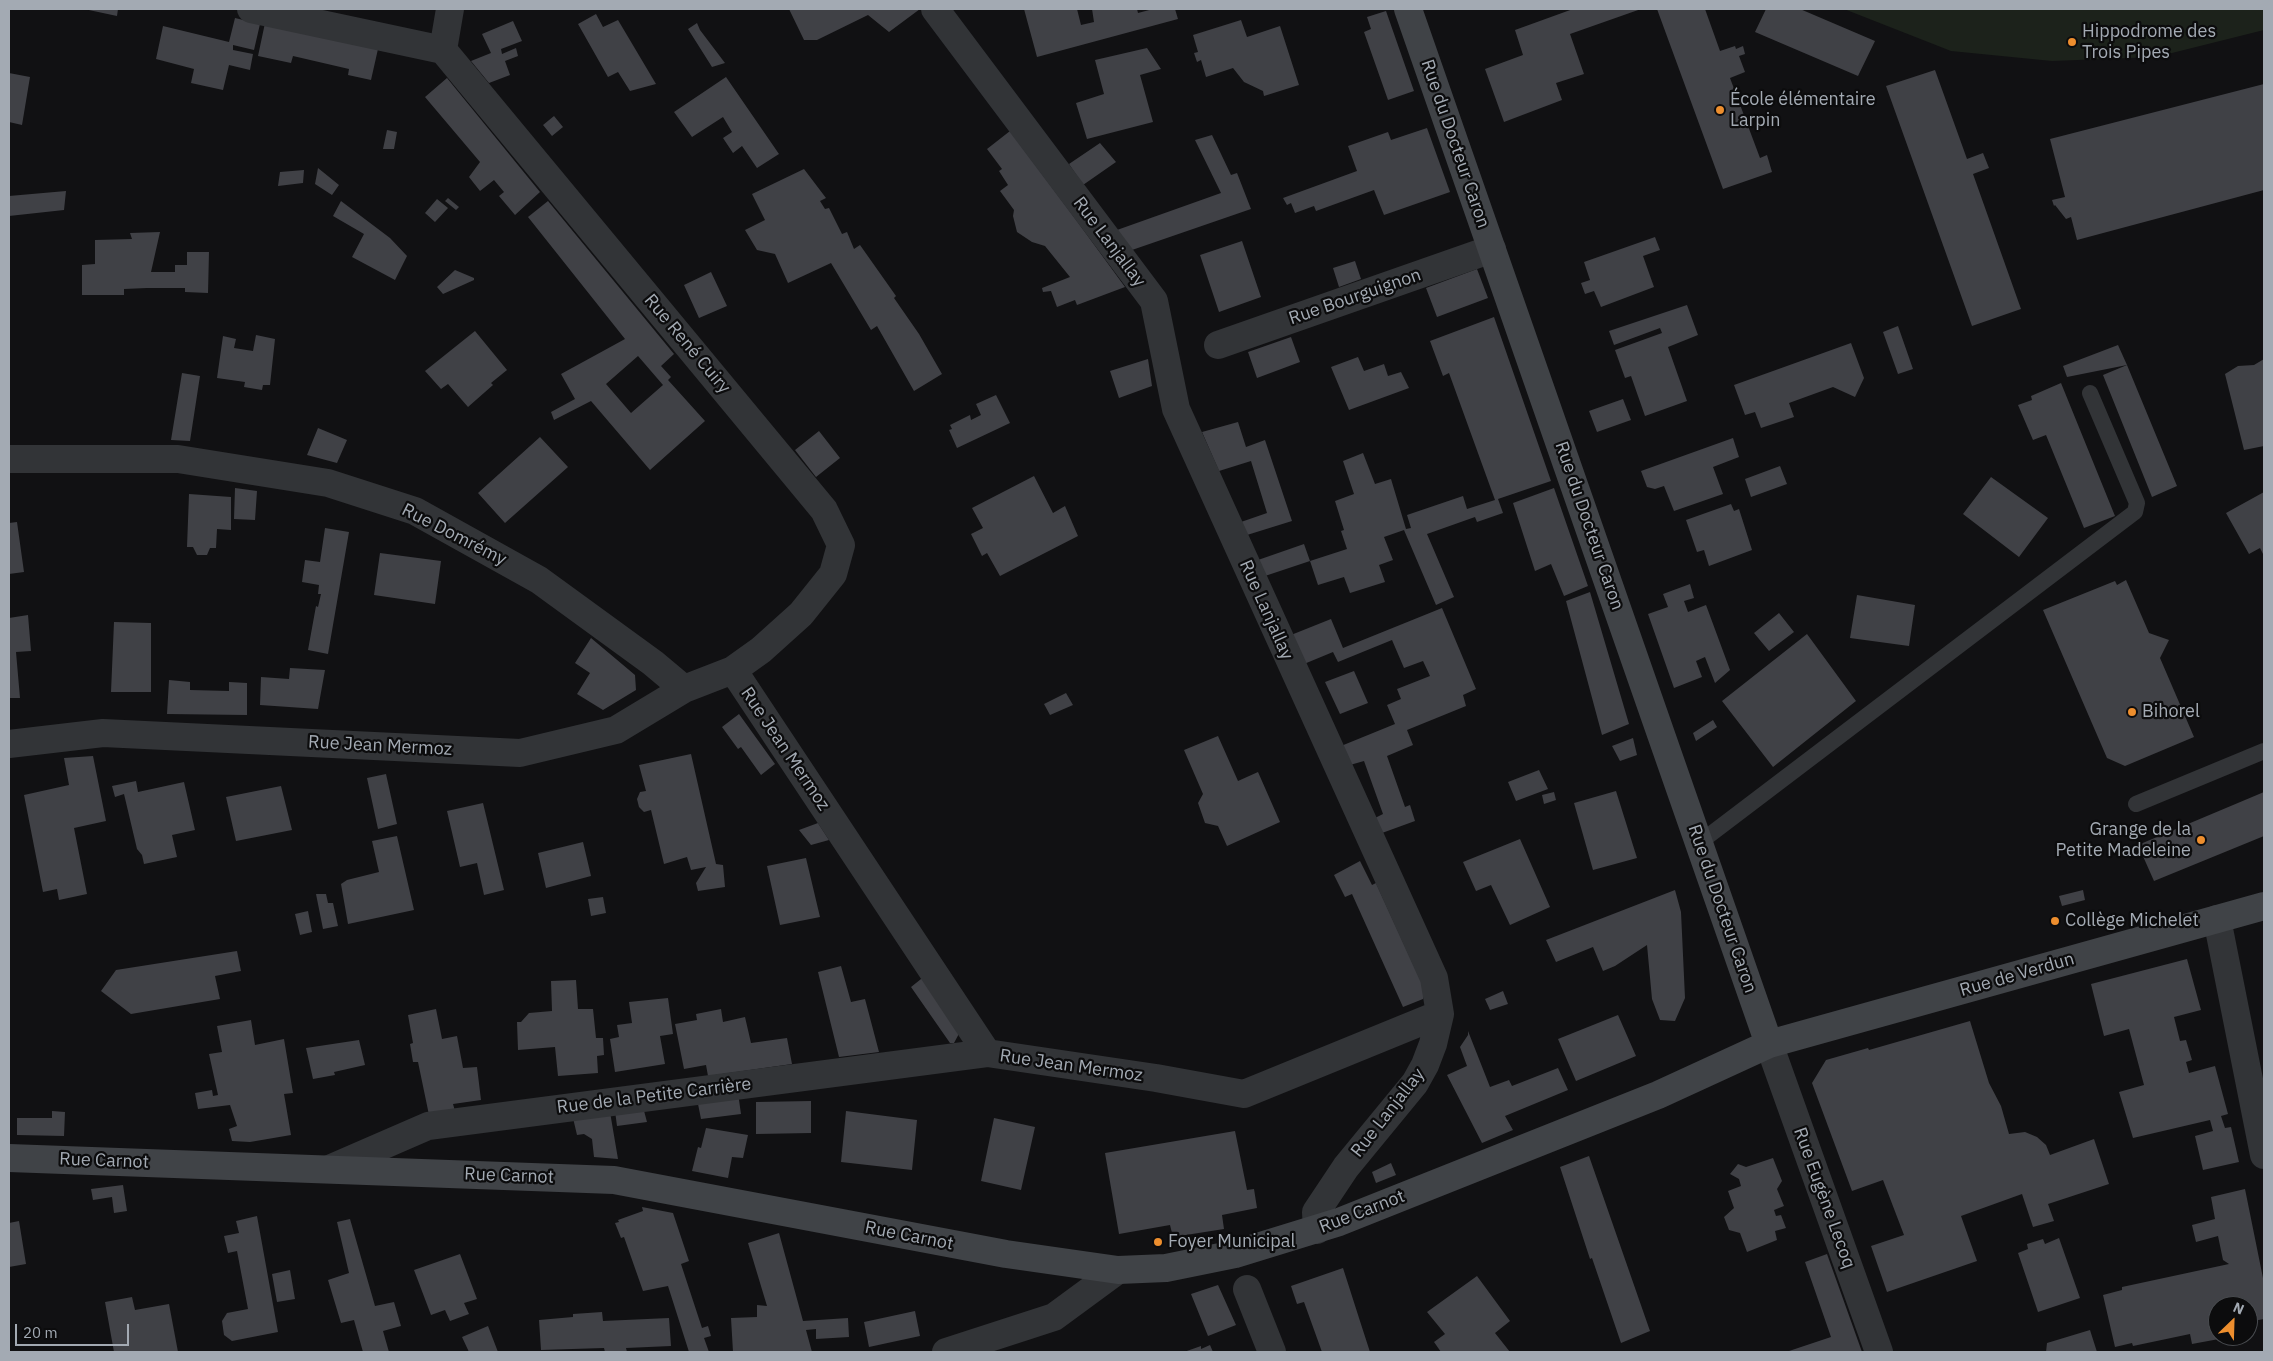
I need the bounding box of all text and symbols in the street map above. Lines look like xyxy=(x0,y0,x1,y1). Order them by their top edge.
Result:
place label: Hippodrome des Trois Pipes xyxy=(2082,21,2216,64)
marker: Hippodrome des Trois Pipes xyxy=(2066,36,2078,48)
street label: Rue du Docteur Caron xyxy=(1416,57,1494,231)
place label: École élémentaire Larpin xyxy=(1730,89,1876,132)
marker: École élémentaire Larpin xyxy=(1714,104,1726,116)
street label: Rue Lanjallay xyxy=(1068,193,1150,291)
street label: Rue Bourguignon xyxy=(1286,264,1424,330)
street label: Rue René Cuiry xyxy=(639,290,735,398)
street label: Rue du Docteur Caron xyxy=(1550,439,1628,613)
street label: Rue Domrémy xyxy=(398,499,510,571)
street label: Rue Lanjallay xyxy=(1234,557,1298,663)
street label: Rue Jean Mermoz xyxy=(736,683,834,815)
place label: Bihorel xyxy=(2142,701,2200,723)
marker: Bihorel xyxy=(2126,706,2138,718)
street label: Rue Jean Mermoz xyxy=(307,731,453,761)
place label: Grange de la Petite Madeleine xyxy=(2055,819,2191,862)
street label: Rue du Docteur Caron xyxy=(1683,822,1761,996)
marker: Grange de la Petite Madeleine xyxy=(2195,834,2207,846)
place label: Collège Michelet xyxy=(2065,910,2199,932)
marker: Collège Michelet xyxy=(2049,915,2061,927)
street label: Rue de Verdun xyxy=(1957,948,2077,1002)
street label: Rue Jean Mermoz xyxy=(998,1045,1144,1087)
street label: Rue Lanjallay xyxy=(1347,1064,1429,1162)
street label: Rue de la Petite Carrière xyxy=(556,1073,752,1119)
street label: Rue Eugène Lecoq xyxy=(1788,1125,1860,1271)
street label: Rue Carnot xyxy=(59,1149,149,1173)
street label: Rue Carnot xyxy=(464,1164,554,1188)
street label: Rue Carnot xyxy=(1316,1186,1408,1238)
street label: Rue Carnot xyxy=(863,1217,955,1255)
place label: Foyer Municipal xyxy=(1168,1231,1295,1253)
marker: Foyer Municipal xyxy=(1152,1236,1164,1248)
north arrow xyxy=(2208,1296,2258,1346)
text: N xyxy=(2230,1298,2247,1318)
scale bar xyxy=(18,1314,131,1346)
text: 20 m xyxy=(23,1323,58,1342)

